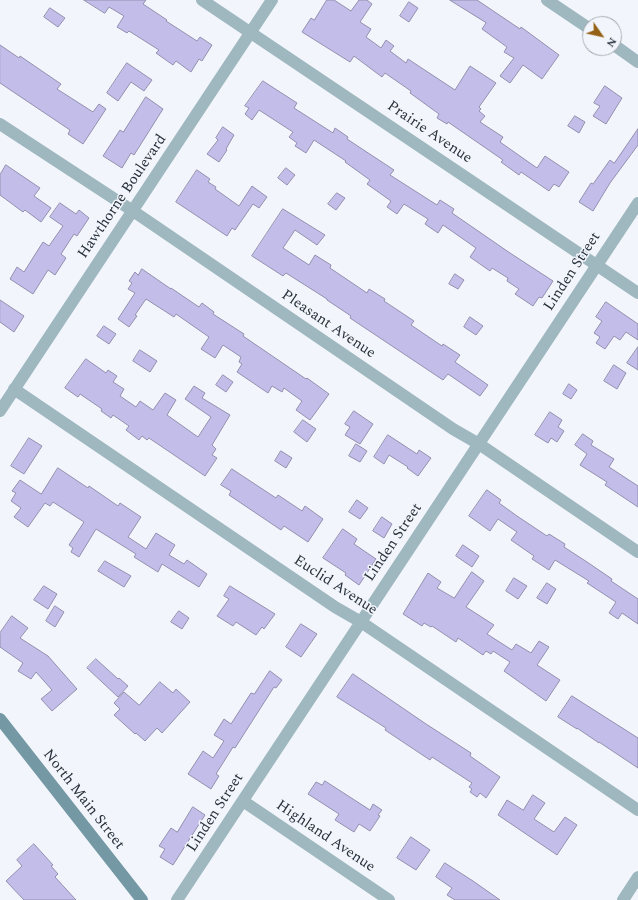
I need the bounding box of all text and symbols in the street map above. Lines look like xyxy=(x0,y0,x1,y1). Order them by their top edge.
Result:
north arrow xyxy=(582,16,622,56)
text: N xyxy=(602,34,621,51)
street label: Prairie Avenue xyxy=(383,98,475,168)
street label: Hawthorne Boulevard xyxy=(75,132,171,262)
street label: Linden Street xyxy=(541,229,605,315)
street label: Pleasant Avenue xyxy=(277,287,379,363)
street label: Linden Street xyxy=(361,500,427,586)
street label: Euclid Avenue xyxy=(290,552,380,620)
street label: North Main Street xyxy=(38,746,128,854)
street label: Linden Street xyxy=(184,770,248,856)
street label: Highland Avenue xyxy=(272,797,378,877)

